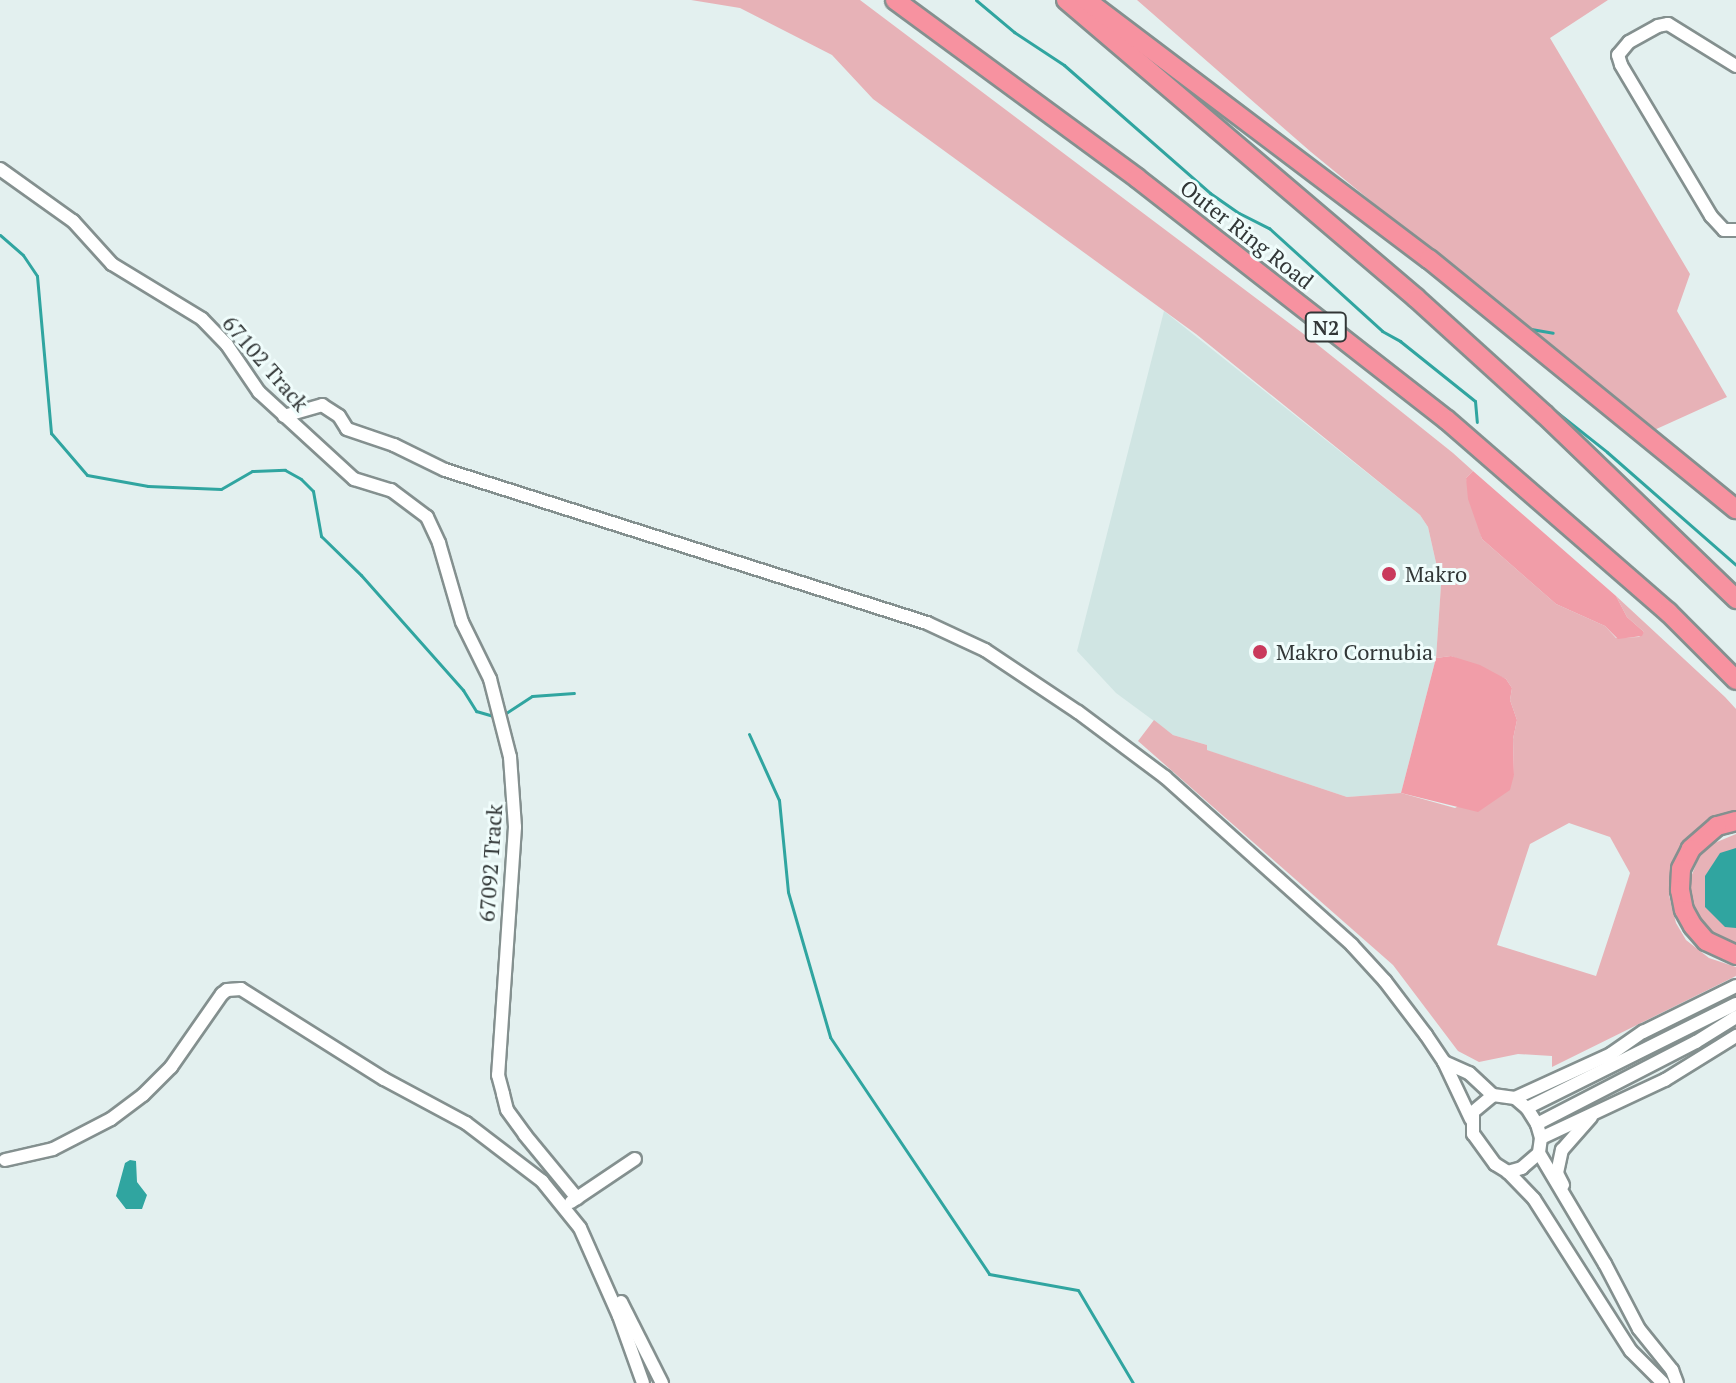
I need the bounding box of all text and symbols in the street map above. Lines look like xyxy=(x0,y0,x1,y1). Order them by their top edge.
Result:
street label: Outer Ring Road xyxy=(1175,174,1319,294)
street label: 67102 Track xyxy=(217,310,315,416)
road number: N2 xyxy=(1304,311,1348,343)
place label: Makro xyxy=(1405,561,1467,587)
marker: Makro xyxy=(1380,565,1398,583)
place label: Makro Cornubia xyxy=(1276,639,1433,665)
marker: Makro Cornubia xyxy=(1251,643,1269,661)
street label: 67092 Track xyxy=(473,803,507,923)

